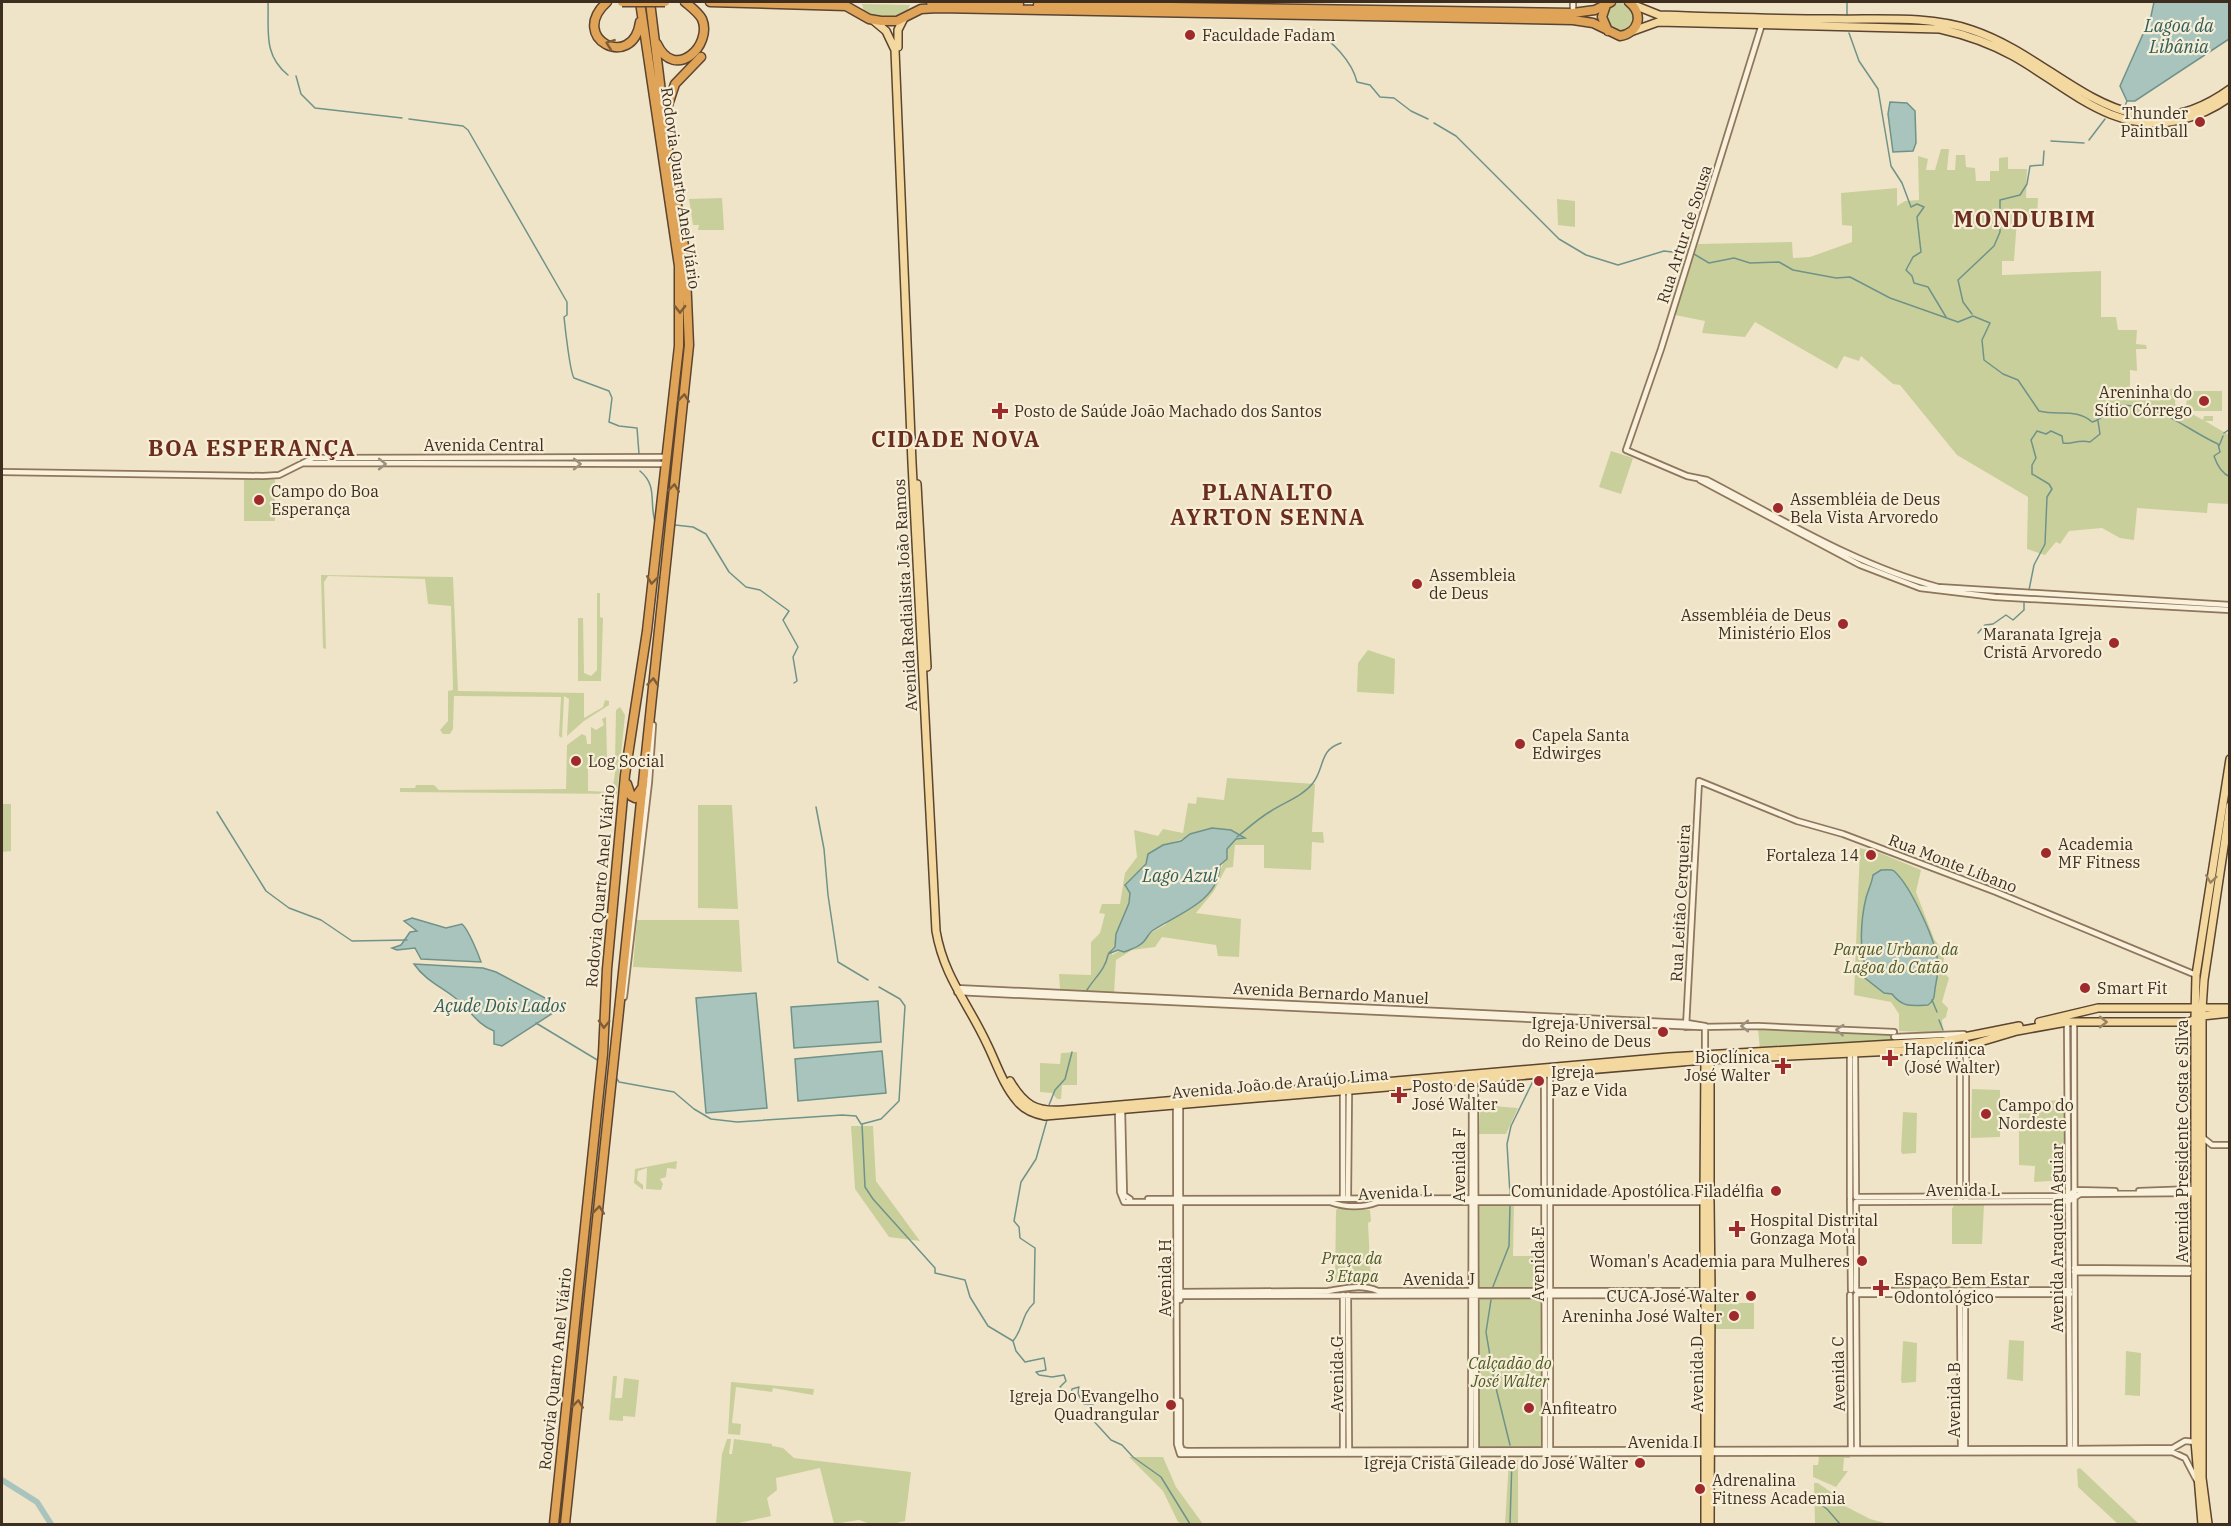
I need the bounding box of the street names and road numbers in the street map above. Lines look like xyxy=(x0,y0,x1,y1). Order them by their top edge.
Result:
street label: Rodovia Quarto Anel Viário xyxy=(657,86,705,290)
street label: Rua Artur de Sousa xyxy=(1652,162,1716,306)
street label: Avenida Central xyxy=(424,435,544,455)
street label: Avenida Radialista João Ramos xyxy=(889,478,921,712)
street label: Rodovia Quarto Anel Viário xyxy=(581,784,619,988)
street label: Rua Leitão Cerqueira xyxy=(1666,823,1694,982)
street label: Rua Monte Líbano xyxy=(1886,829,2020,897)
street label: Avenida Bernardo Manuel xyxy=(1233,978,1430,1008)
street label: Avenida Presidente Costa e Silva xyxy=(2172,1019,2192,1263)
street label: Avenida João de Araújo Lima xyxy=(1171,1064,1389,1102)
street label: Avenida F xyxy=(1449,1128,1469,1203)
street label: Avenida Araquém Aguiar xyxy=(2047,1143,2067,1333)
street label: Avenida L xyxy=(1357,1180,1433,1204)
street label: Avenida L xyxy=(1926,1180,2000,1200)
street label: Avenida E xyxy=(1528,1226,1548,1302)
street label: Avenida H xyxy=(1155,1239,1175,1317)
street label: Rodovia Quarto Anel Viário xyxy=(534,1267,576,1471)
street label: Avenida J xyxy=(1403,1269,1475,1289)
street label: Avenida G xyxy=(1327,1336,1347,1412)
street label: Avenida D xyxy=(1687,1336,1707,1412)
street label: Avenida C xyxy=(1827,1336,1849,1412)
street label: Avenida B xyxy=(1944,1362,1964,1438)
street label: Avenida I xyxy=(1628,1432,1698,1452)

